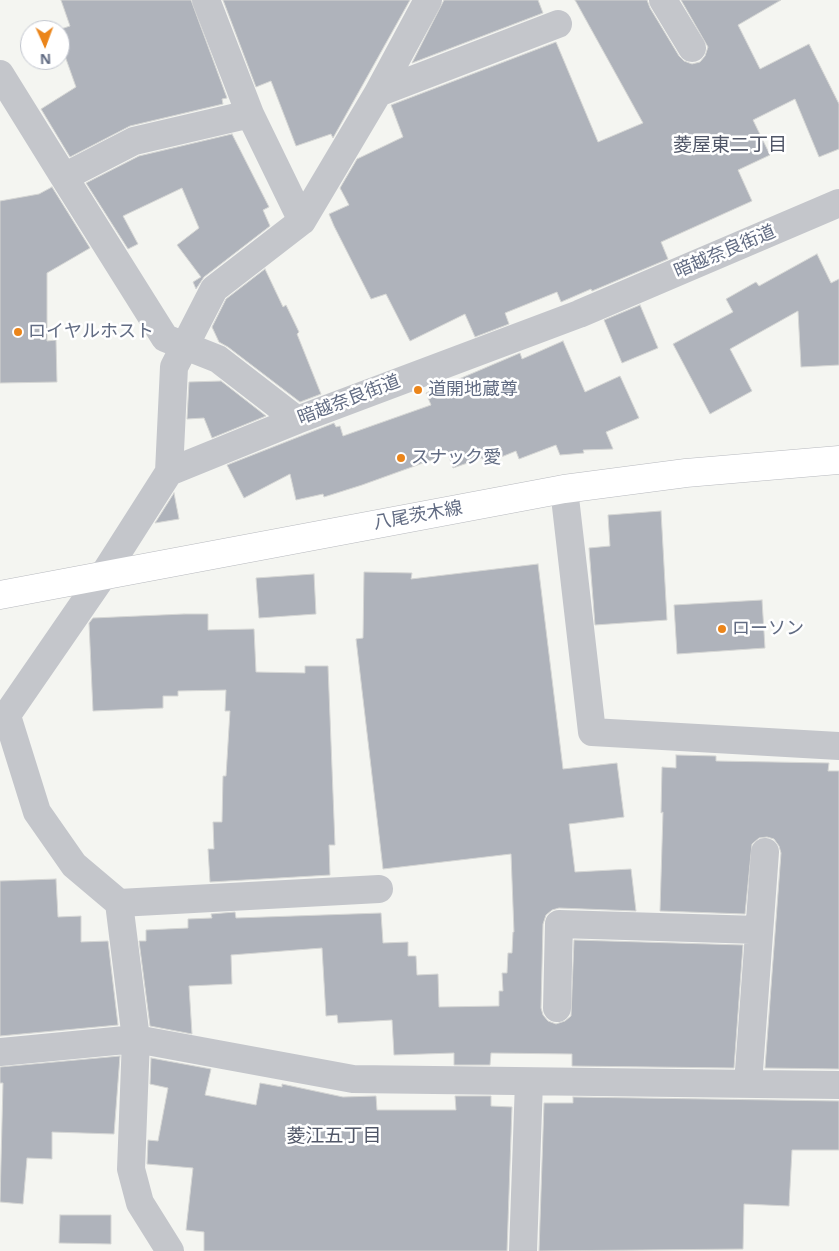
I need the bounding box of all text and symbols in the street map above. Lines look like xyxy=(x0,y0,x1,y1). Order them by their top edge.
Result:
north arrow xyxy=(20,20,70,70)
text: N xyxy=(39,50,52,69)
district label: 菱屋東二丁目 xyxy=(673,135,787,157)
street label: 暗越奈良街道 xyxy=(671,221,779,283)
place label: ロイヤルホスト xyxy=(28,321,154,343)
marker: ロイヤルホスト xyxy=(12,326,24,338)
street label: 暗越奈良街道 xyxy=(295,371,403,429)
place label: 道開地蔵尊 xyxy=(428,379,518,401)
marker: 道開地蔵尊 xyxy=(412,384,424,396)
place label: スナック愛 xyxy=(411,447,501,469)
marker: スナック愛 xyxy=(395,452,407,464)
street label: 八尾茨木線 xyxy=(372,498,464,534)
place label: ローソン xyxy=(732,618,804,640)
marker: ローソン xyxy=(716,623,728,635)
district label: 菱江五丁目 xyxy=(287,1126,381,1148)

